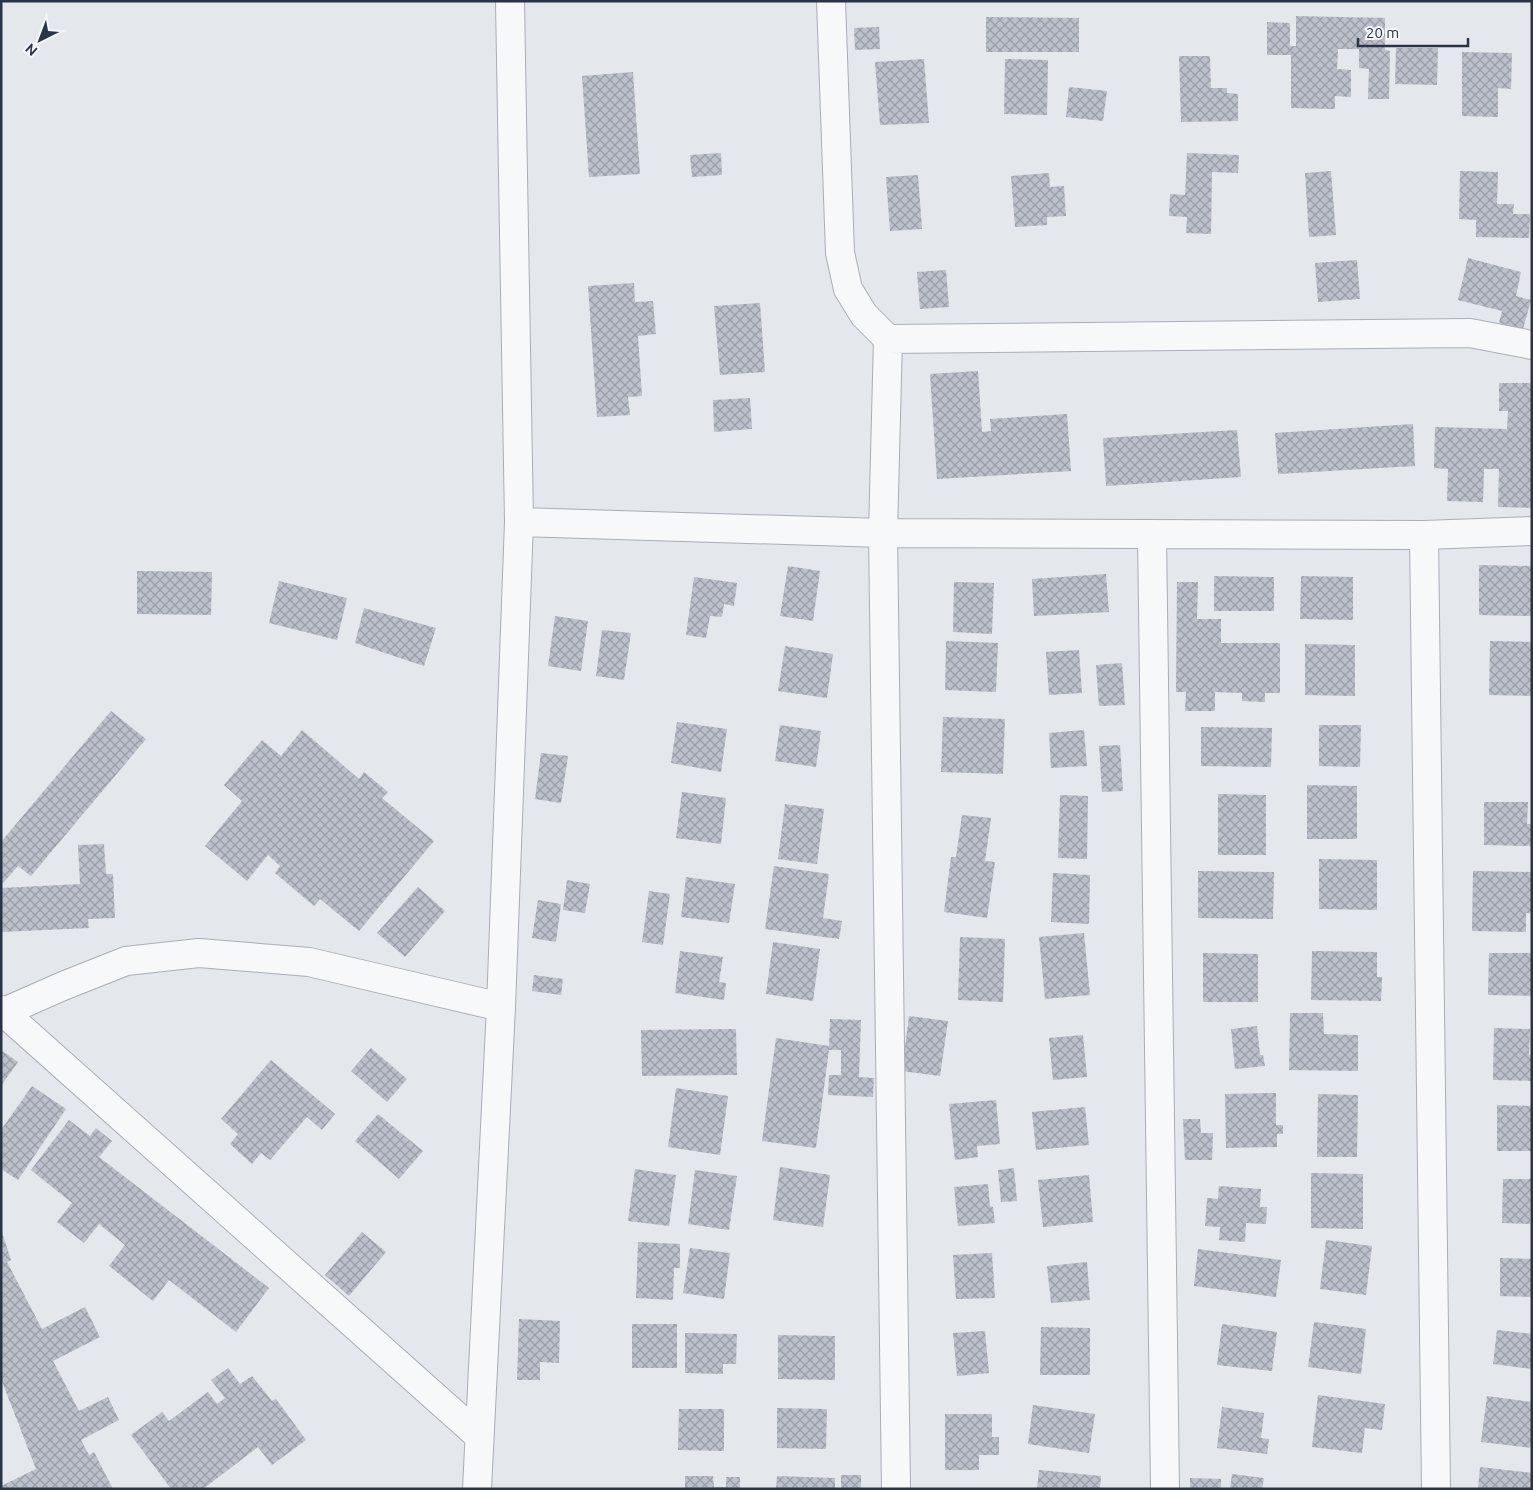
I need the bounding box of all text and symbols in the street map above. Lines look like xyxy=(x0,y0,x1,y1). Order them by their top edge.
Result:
north arrow xyxy=(15,15,65,65)
scale bar xyxy=(1358,15,1468,47)
text: 20 m xyxy=(1366,24,1399,41)
text: N xyxy=(22,40,41,59)

